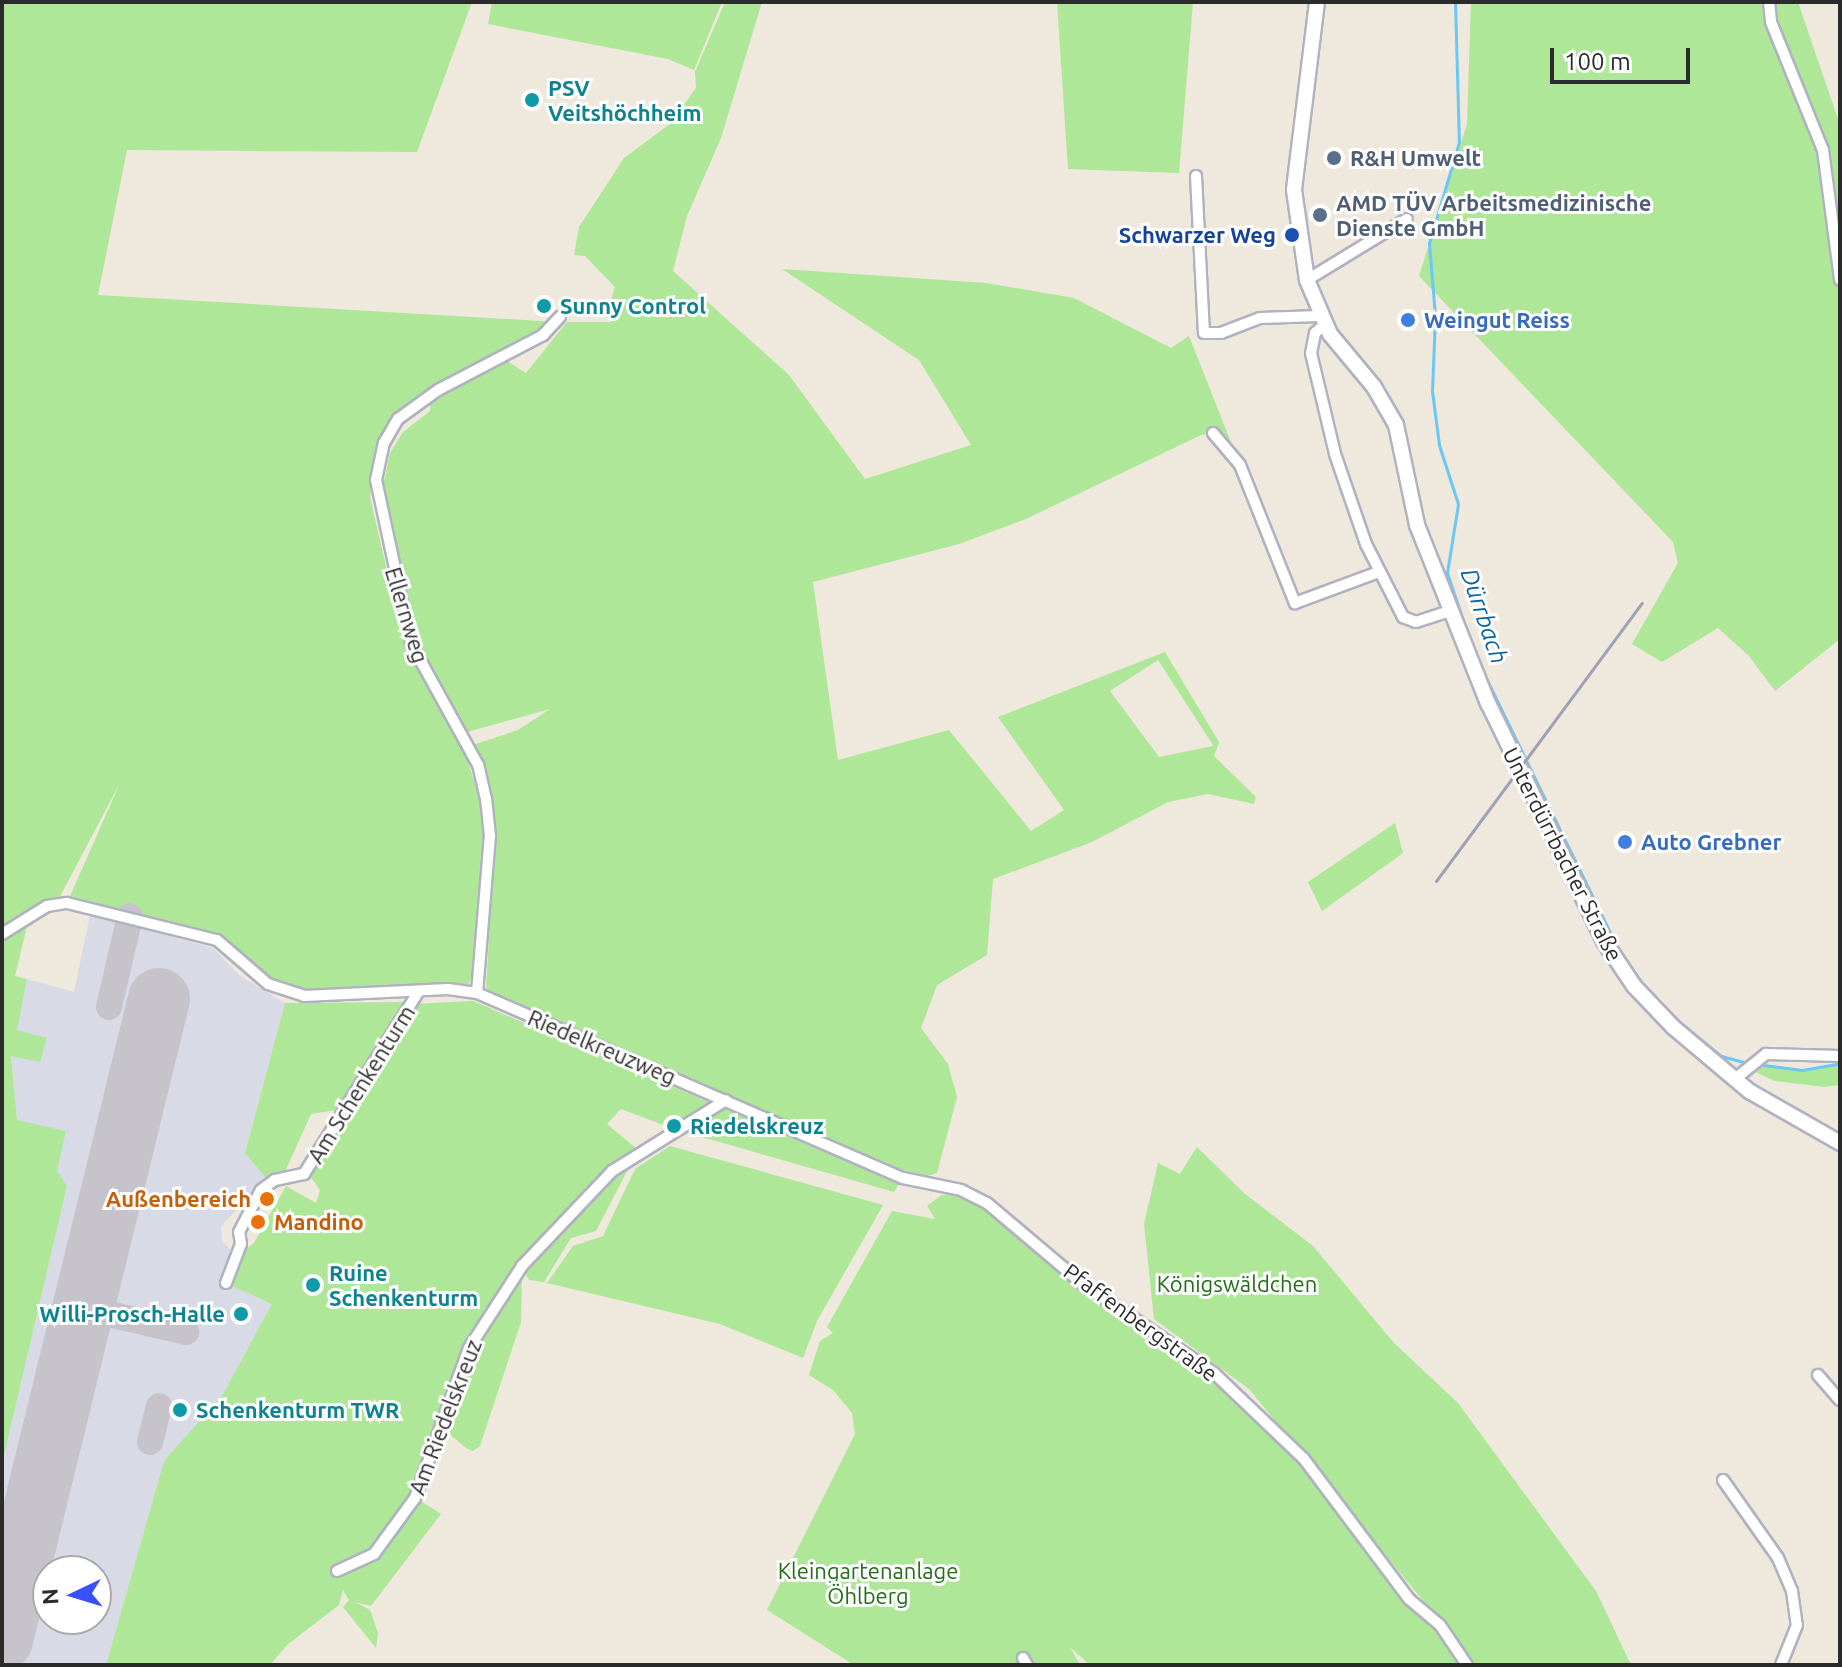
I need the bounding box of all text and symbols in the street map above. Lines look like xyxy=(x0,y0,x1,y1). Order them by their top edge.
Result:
scale bar xyxy=(1554,32,1694,82)
text: 100 m xyxy=(1564,48,1631,75)
place label: PSV Veitshöchheim xyxy=(548,74,701,126)
marker: PSV Veitshöchheim xyxy=(523,91,541,109)
place label: R&H Umwelt xyxy=(1350,145,1481,171)
marker: R&H Umwelt xyxy=(1325,149,1343,167)
place label: AMD TÜV Arbeitsmedizinische Dienste GmbH xyxy=(1336,189,1651,240)
marker: AMD TÜV Arbeitsmedizinische Dienste GmbH xyxy=(1311,206,1329,224)
place label: Schwarzer Weg xyxy=(1119,222,1276,248)
marker: Schwarzer Weg xyxy=(1283,226,1301,244)
place label: Sunny Control xyxy=(560,293,706,319)
marker: Sunny Control xyxy=(535,297,553,315)
place label: Weingut Reiss xyxy=(1424,307,1570,333)
marker: Weingut Reiss xyxy=(1399,311,1417,329)
street label: Ellernweg xyxy=(380,564,434,666)
water label: Dürrbach xyxy=(1454,565,1514,667)
street label: Unterdürrbacher Straße xyxy=(1498,743,1628,965)
place label: Auto Grebner xyxy=(1641,829,1781,855)
marker: Auto Grebner xyxy=(1616,833,1634,851)
street label: Am Schenkenturm xyxy=(302,1000,420,1168)
street label: Riedelkreuzweg xyxy=(524,1004,680,1090)
place label: Riedelskreuz xyxy=(690,1113,824,1139)
marker: Riedelskreuz xyxy=(665,1117,683,1135)
place label: Außenbereich xyxy=(106,1186,251,1212)
marker: Außenbereich xyxy=(258,1190,276,1208)
place label: Mandino xyxy=(274,1209,364,1235)
marker: Mandino xyxy=(249,1213,267,1231)
street label: Pfaffenbergstraße xyxy=(1059,1257,1223,1387)
place label: Ruine Schenkenturm xyxy=(329,1259,478,1310)
park label: Königswäldchen xyxy=(1157,1271,1317,1297)
marker: Ruine Schenkenturm xyxy=(304,1276,322,1294)
place label: Willi-Prosch-Halle xyxy=(39,1301,225,1327)
marker: Willi-Prosch-Halle xyxy=(232,1305,250,1323)
street label: Am Riedelskreuz xyxy=(403,1336,487,1498)
place label: Schenkenturm TWR xyxy=(196,1397,399,1423)
marker: Schenkenturm TWR xyxy=(171,1401,189,1419)
north arrow xyxy=(32,1555,112,1635)
park label: Kleingartenanlage Öhlberg xyxy=(778,1557,958,1608)
text: N xyxy=(37,1588,63,1606)

